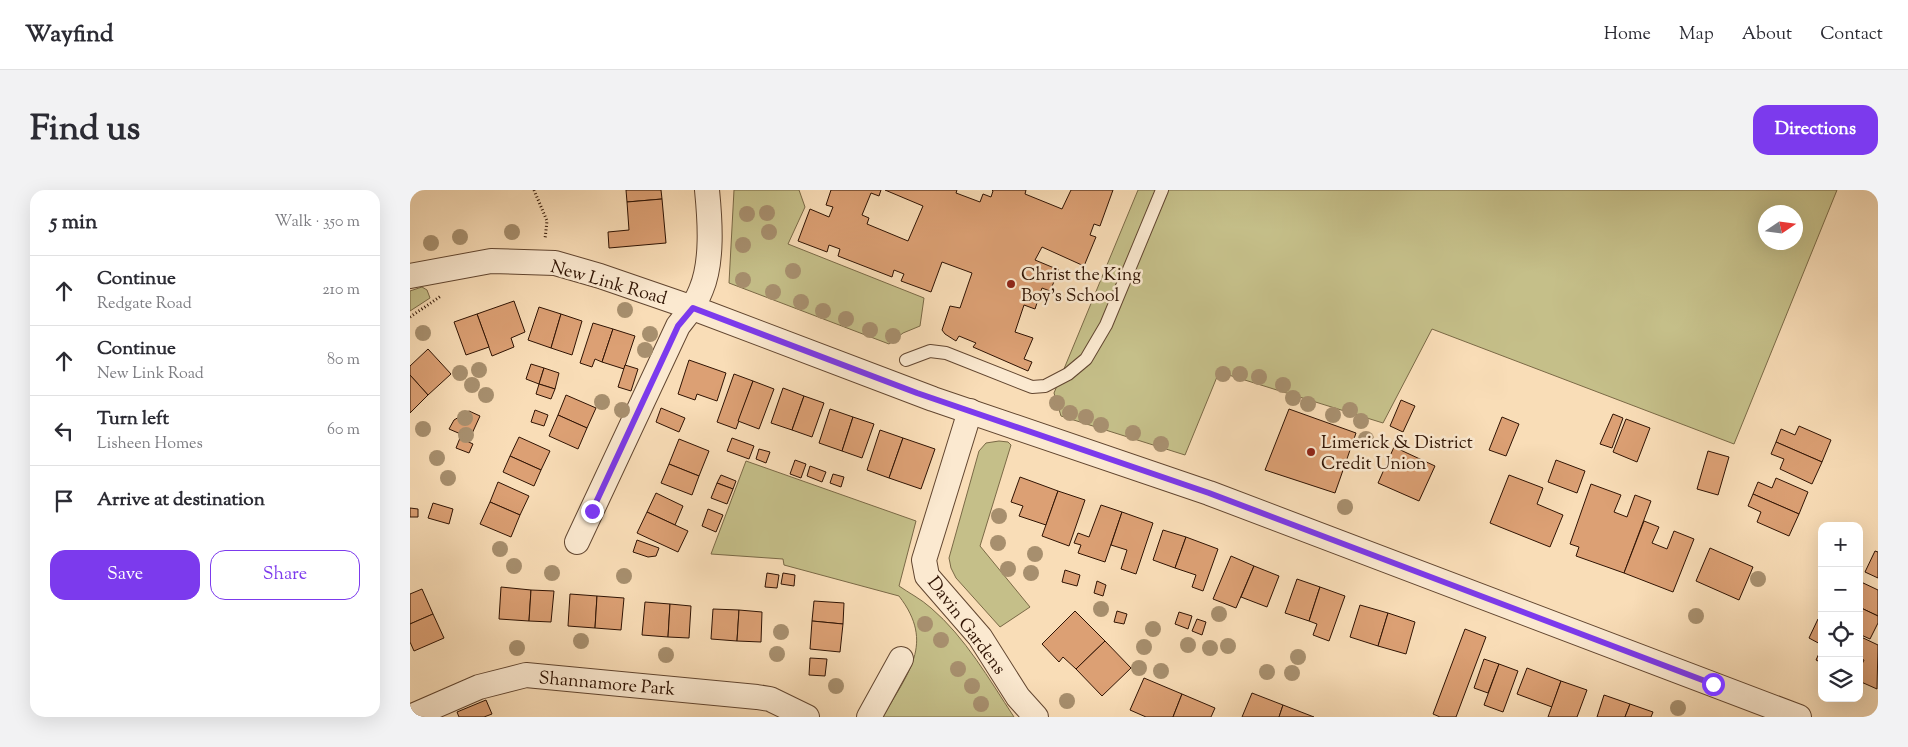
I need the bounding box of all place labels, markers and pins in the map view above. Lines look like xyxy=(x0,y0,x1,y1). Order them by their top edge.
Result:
place label: Christ the King Boy's School xyxy=(1021,263,1141,310)
marker: Christ the King Boy's School xyxy=(1005,278,1017,290)
place label: Limerick & District Credit Union xyxy=(1321,431,1473,478)
marker: Limerick & District Credit Union xyxy=(1305,446,1317,458)

